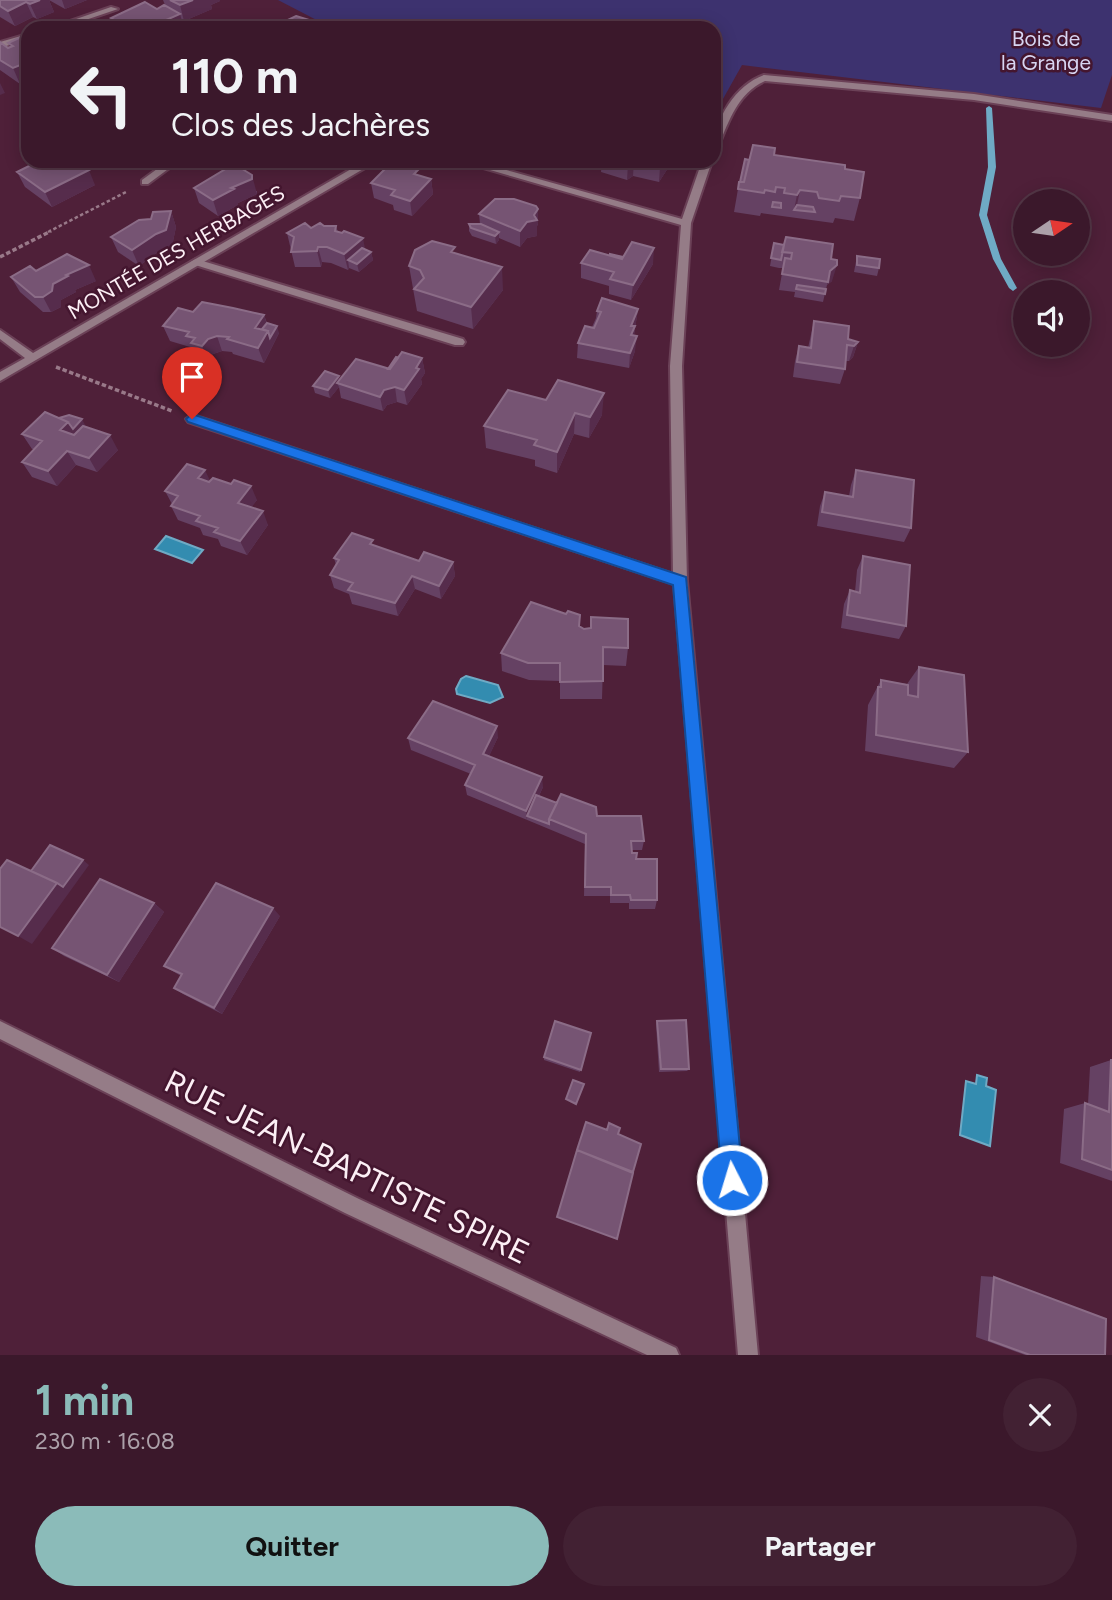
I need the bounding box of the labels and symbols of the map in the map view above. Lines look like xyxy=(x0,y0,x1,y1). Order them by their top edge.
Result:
park label: Bois de la Grange xyxy=(1001,26,1091,75)
street label: MONTÉE DES HERBAGES xyxy=(63,180,289,324)
north arrow xyxy=(1013,189,1090,266)
pin xyxy=(162,347,222,419)
street label: RUE JEAN-BAPTISTE SPIRE xyxy=(159,1062,535,1272)
position arrow xyxy=(695,1143,769,1217)

